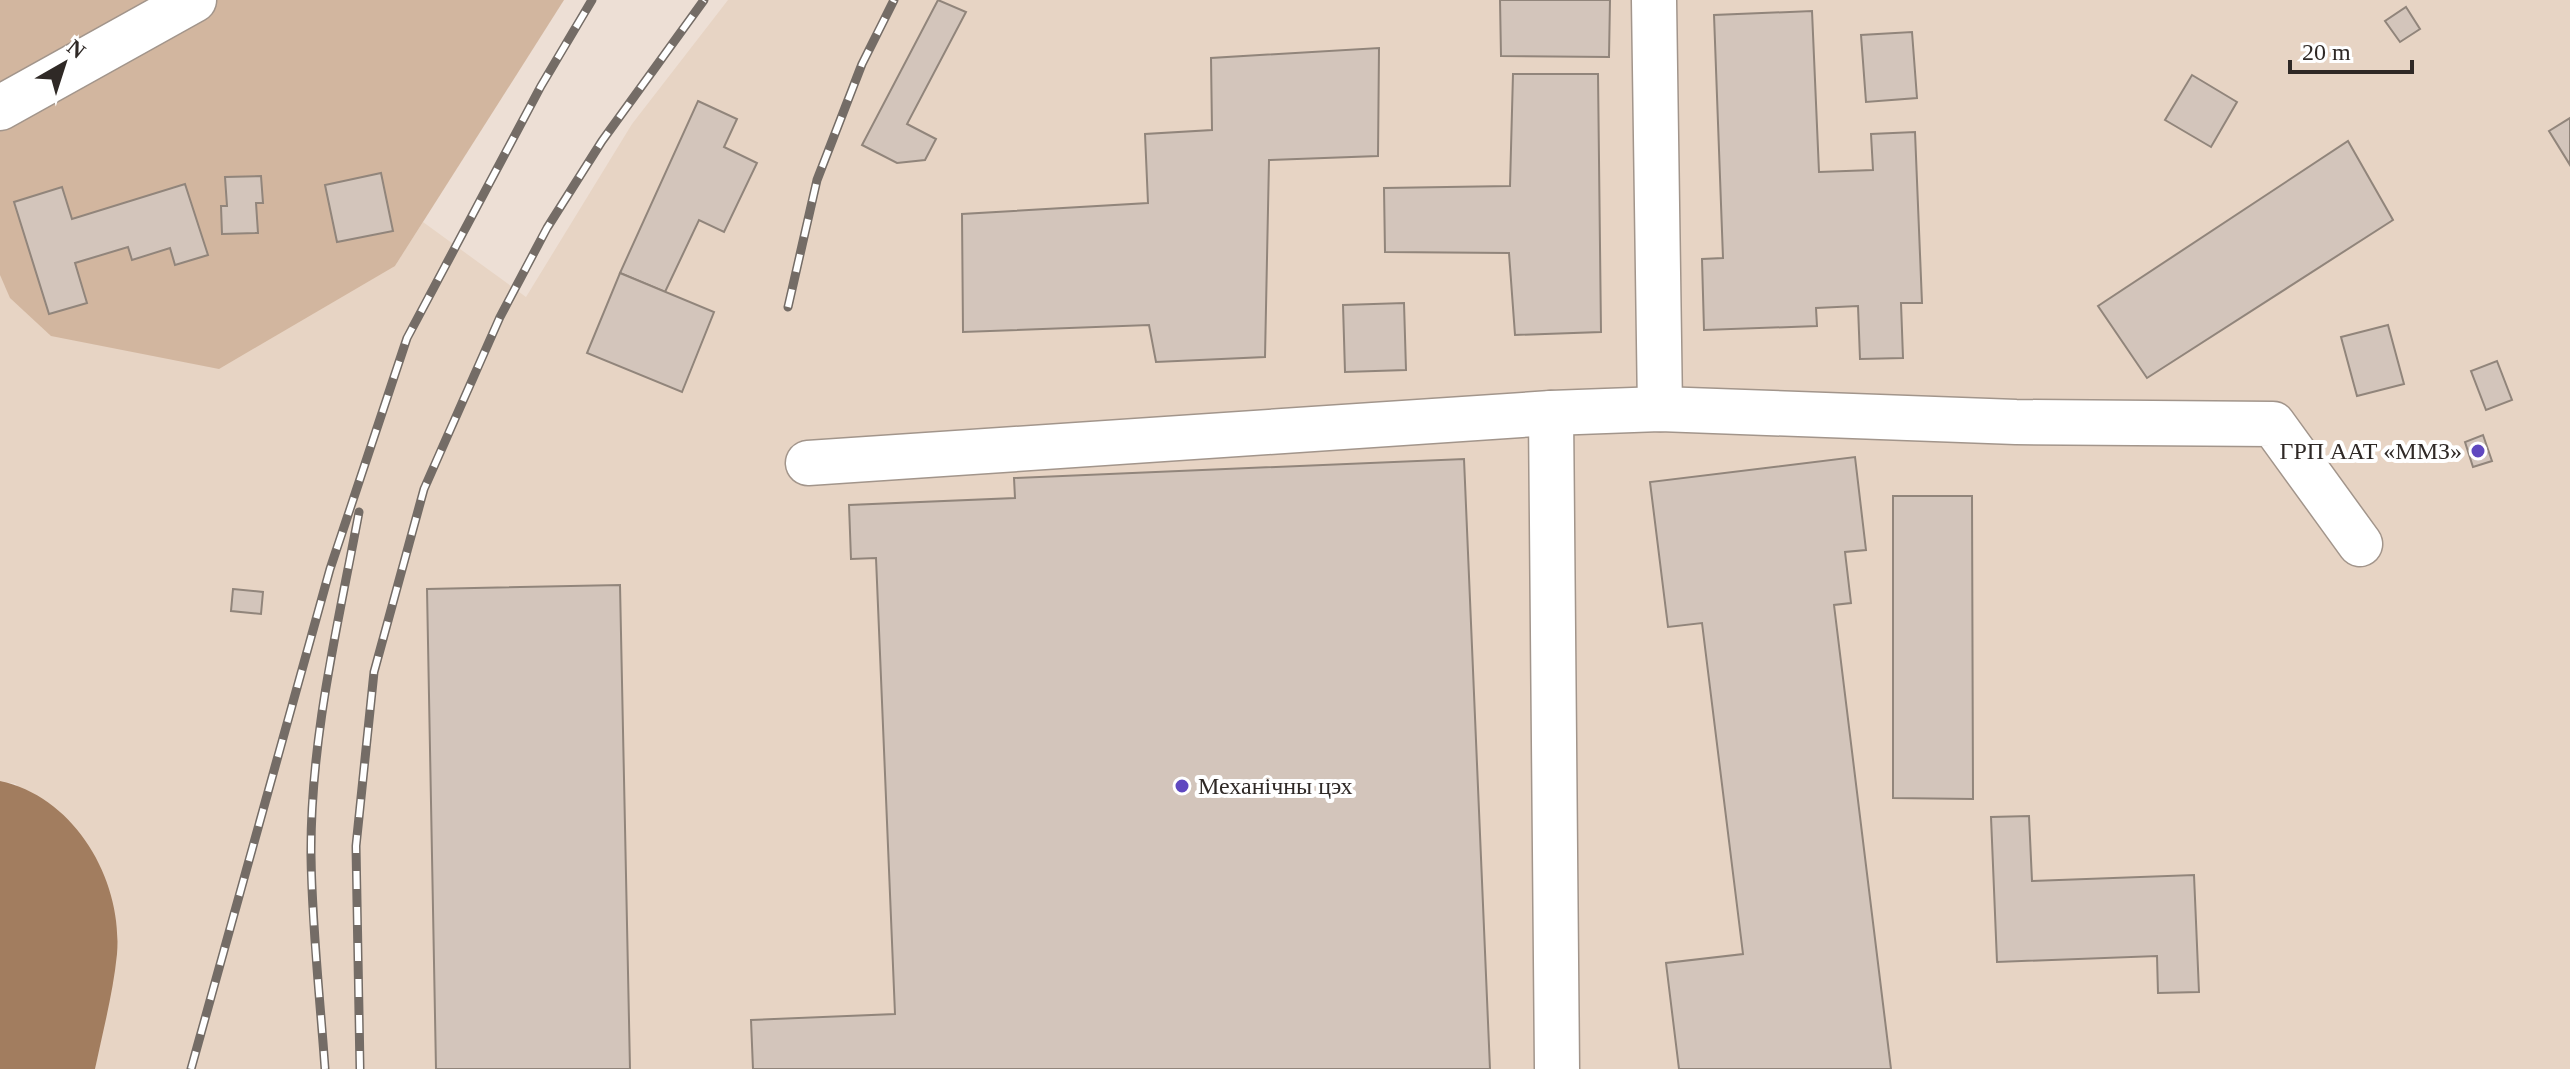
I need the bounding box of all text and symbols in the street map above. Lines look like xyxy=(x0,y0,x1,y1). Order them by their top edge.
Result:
north arrow xyxy=(24,24,104,104)
scale bar xyxy=(2290,24,2412,74)
text: N xyxy=(62,34,90,64)
text: 20 m xyxy=(2302,39,2351,65)
place label: ГРП ААТ «ММЗ» xyxy=(2280,438,2462,464)
marker: ГРП ААТ «ММЗ» xyxy=(2469,442,2487,460)
place label: Механічны цэх xyxy=(1198,773,1352,799)
marker: Механічны цэх xyxy=(1173,777,1191,795)

